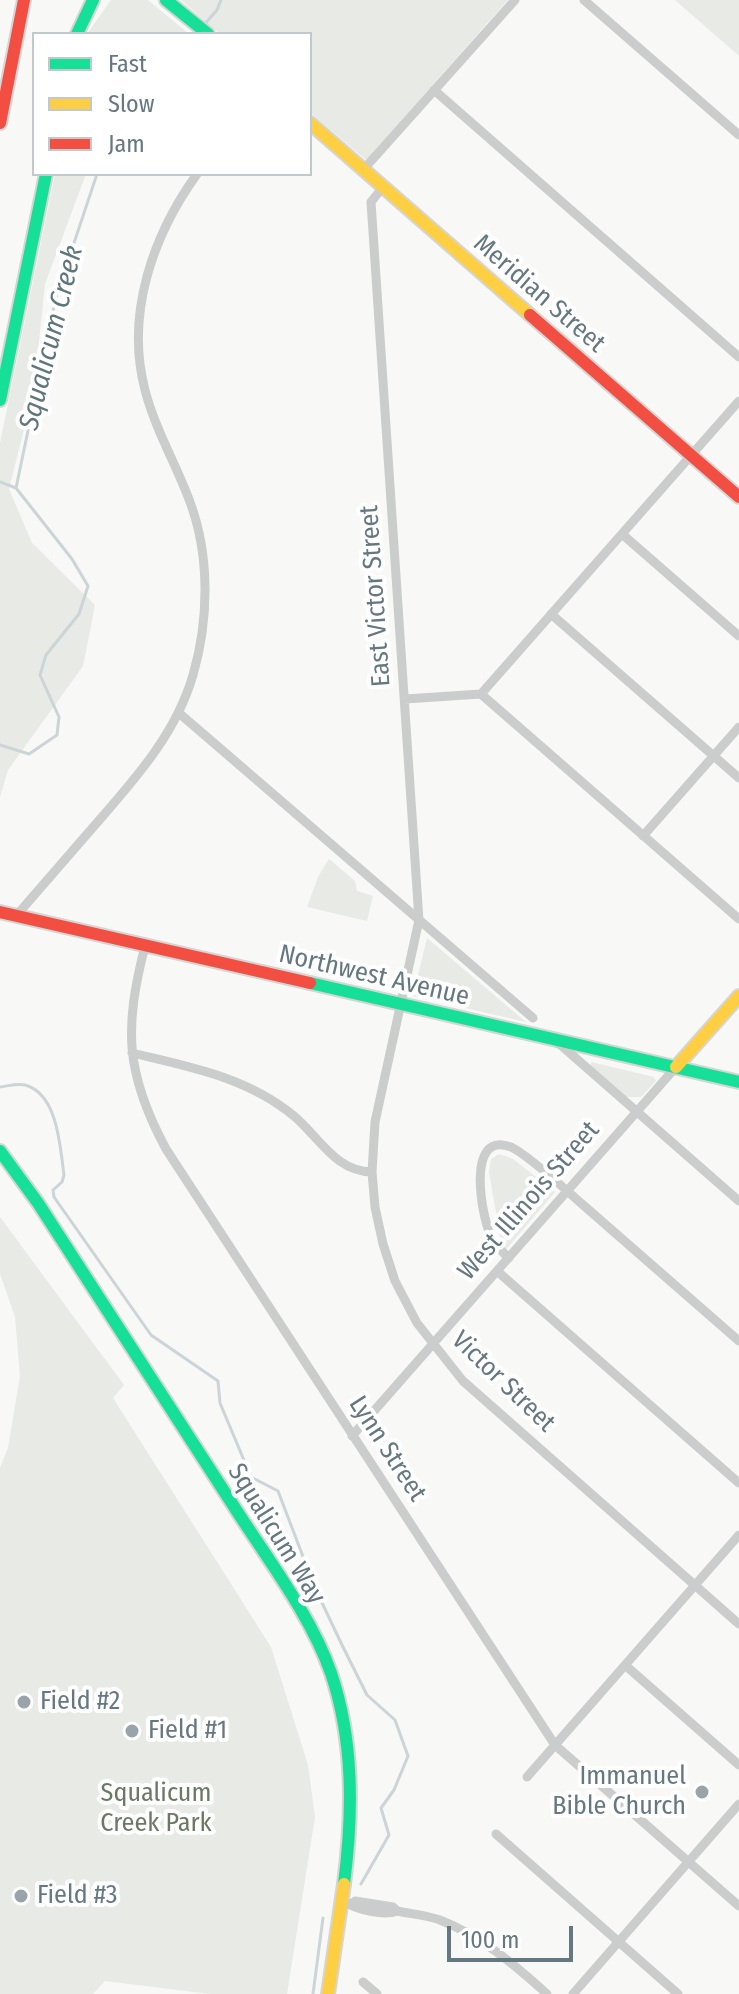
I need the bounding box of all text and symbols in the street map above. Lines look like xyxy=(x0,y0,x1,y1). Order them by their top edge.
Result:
legend xyxy=(32,32,312,176)
text: Fast xyxy=(108,50,147,78)
text: Slow xyxy=(108,90,154,118)
text: Jam xyxy=(108,130,145,158)
street label: Meridian Street xyxy=(467,228,611,360)
water label: Squalicum Creek xyxy=(13,242,91,434)
street label: East Victor Street xyxy=(354,504,398,688)
street label: Northwest Avenue xyxy=(276,939,472,1013)
street label: West Illinois Street xyxy=(452,1115,606,1287)
street label: Victor Street xyxy=(445,1325,561,1439)
street label: Lynn Street xyxy=(342,1391,432,1507)
street label: Squalicum Way xyxy=(220,1458,332,1610)
place label: Field #2 xyxy=(40,1686,120,1718)
marker: Field #2 xyxy=(15,1693,33,1711)
place label: Field #1 xyxy=(148,1715,227,1747)
marker: Field #1 xyxy=(123,1722,141,1740)
place label: Immanuel Bible Church xyxy=(552,1761,686,1822)
park label: Squalicum Creek Park xyxy=(100,1778,212,1840)
marker: Immanuel Bible Church xyxy=(693,1783,711,1801)
place label: Field #3 xyxy=(37,1880,118,1912)
marker: Field #3 xyxy=(12,1887,30,1905)
scale bar xyxy=(451,1910,577,1960)
text: 100 m xyxy=(461,1926,519,1954)

